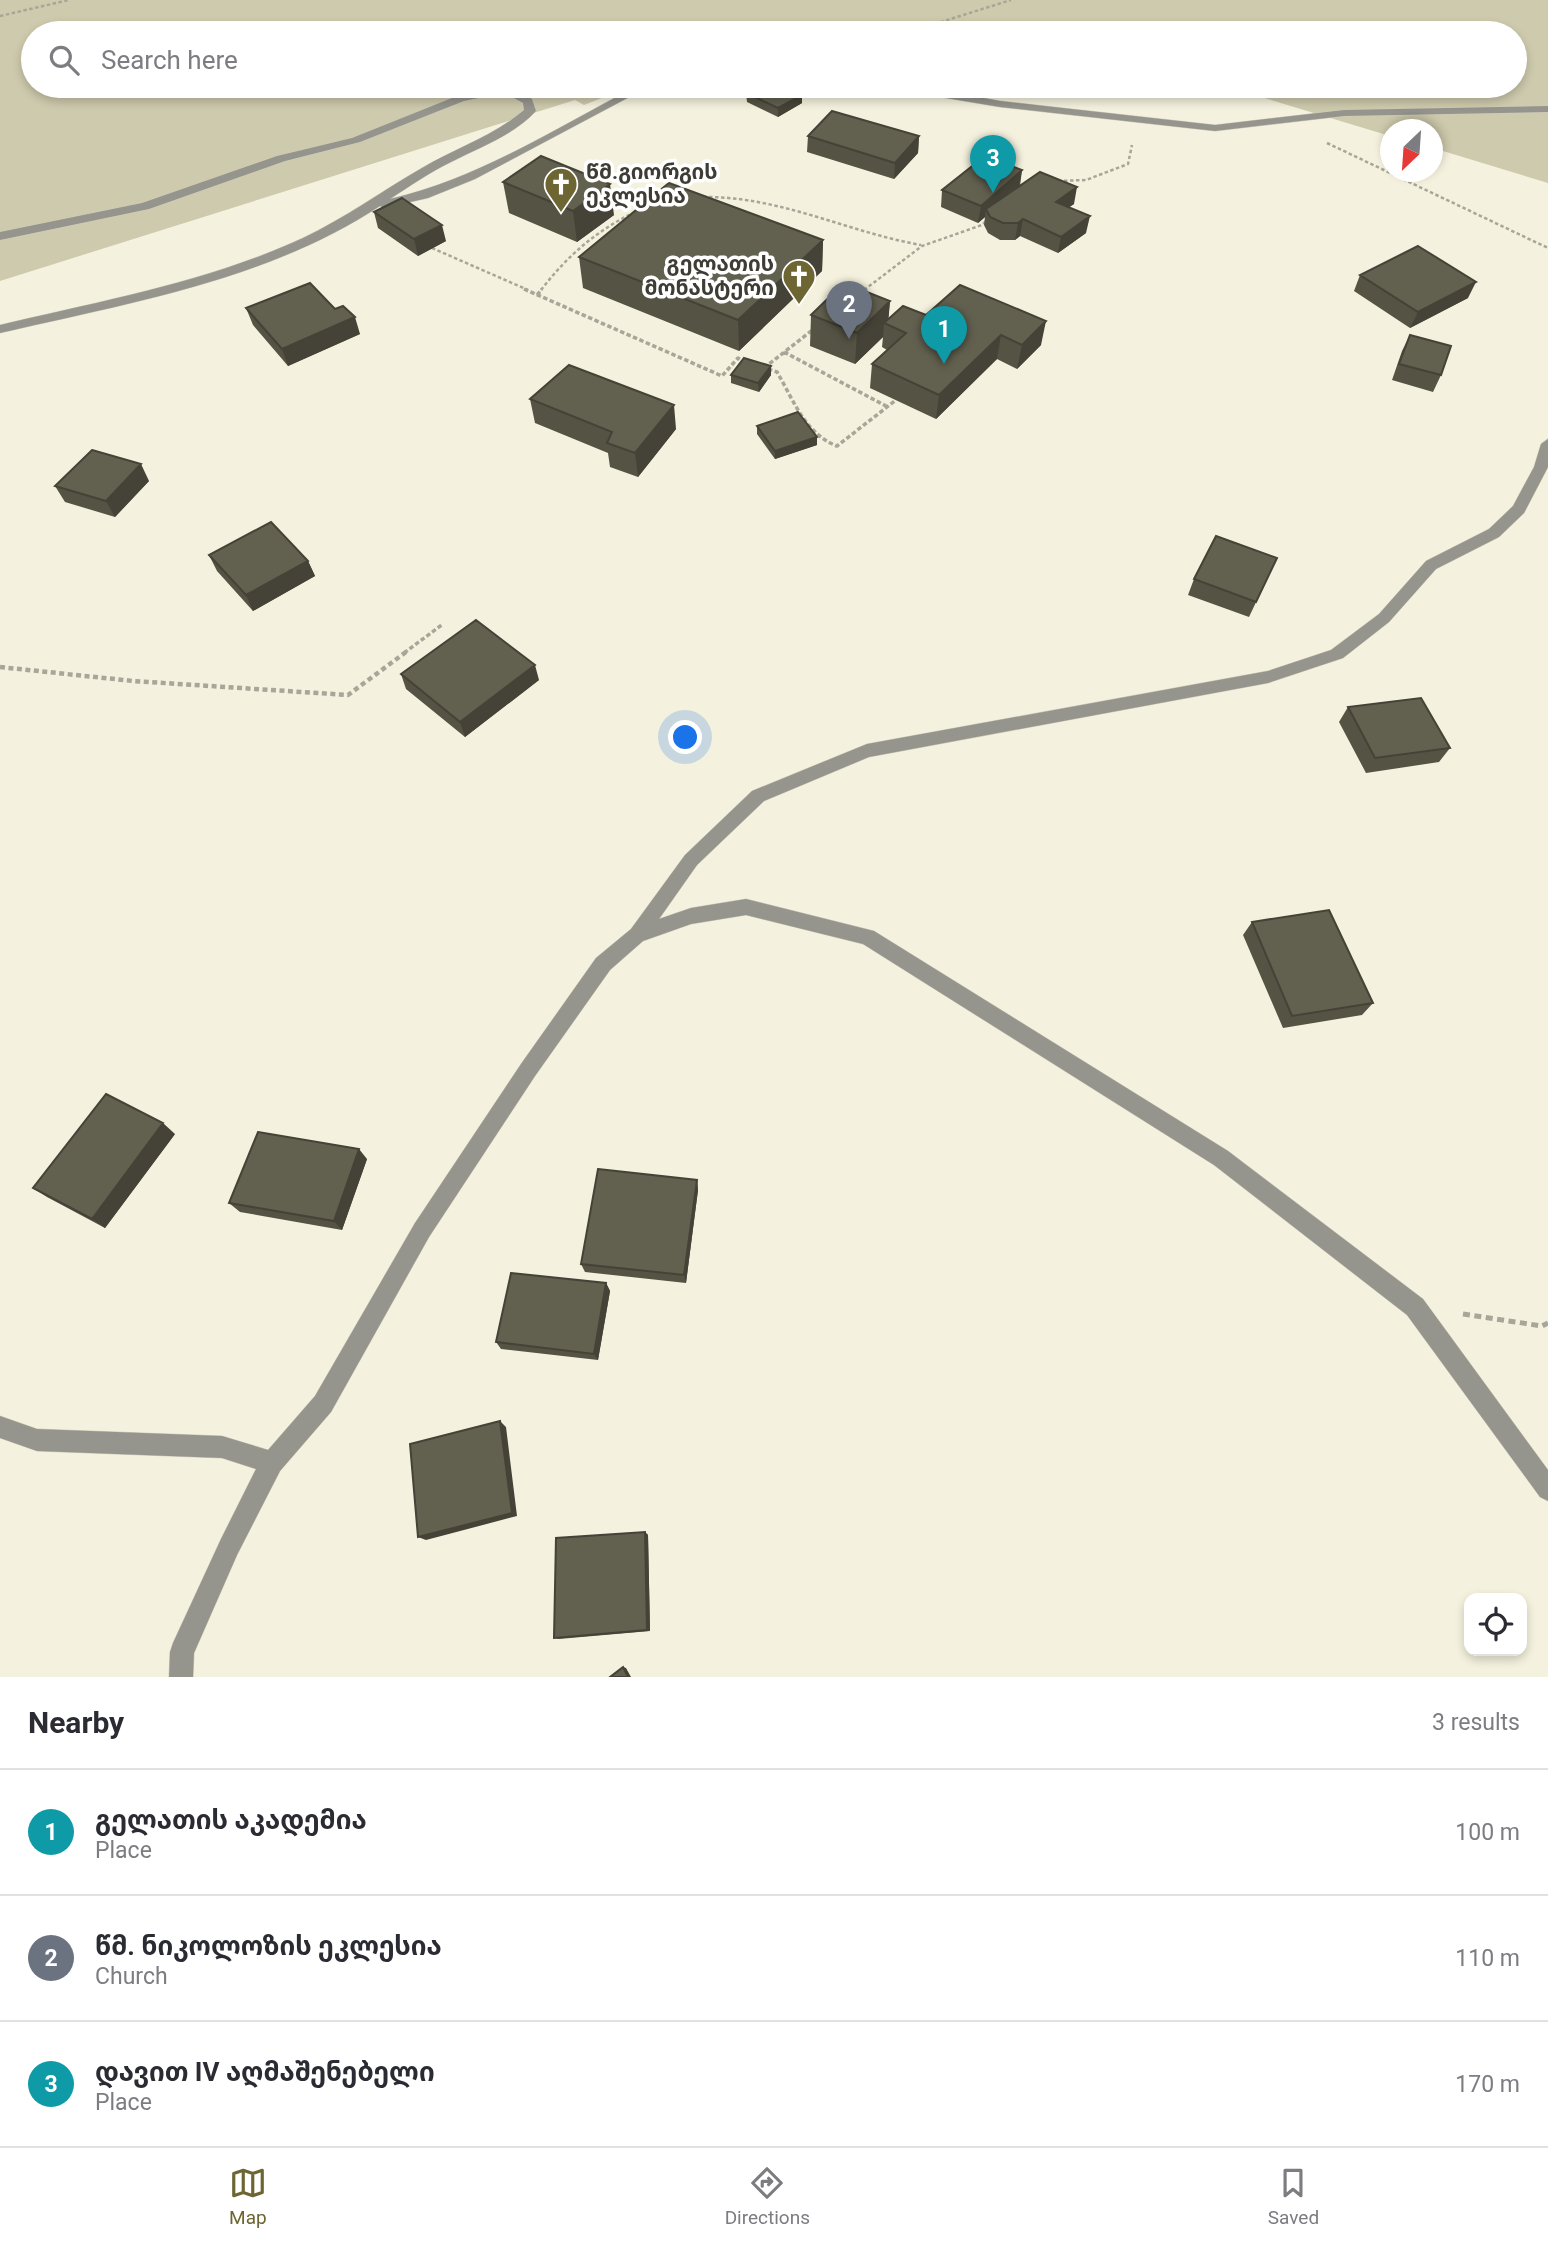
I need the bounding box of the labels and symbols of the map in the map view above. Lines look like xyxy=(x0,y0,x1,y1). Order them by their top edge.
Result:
north arrow xyxy=(1380,119,1443,182)
pin: 3 xyxy=(970,135,1016,193)
place label: წმ.გიორგის ეკლესია xyxy=(586,160,718,209)
church icon: წმ.გიორგის ეკლესია xyxy=(542,165,580,214)
place label: გელათის მონასტერი xyxy=(644,252,774,300)
church icon: გელათის მონასტერი xyxy=(780,257,818,306)
pin: 2 xyxy=(826,281,872,339)
pin: 1 xyxy=(921,306,967,364)
your location xyxy=(668,720,702,754)

